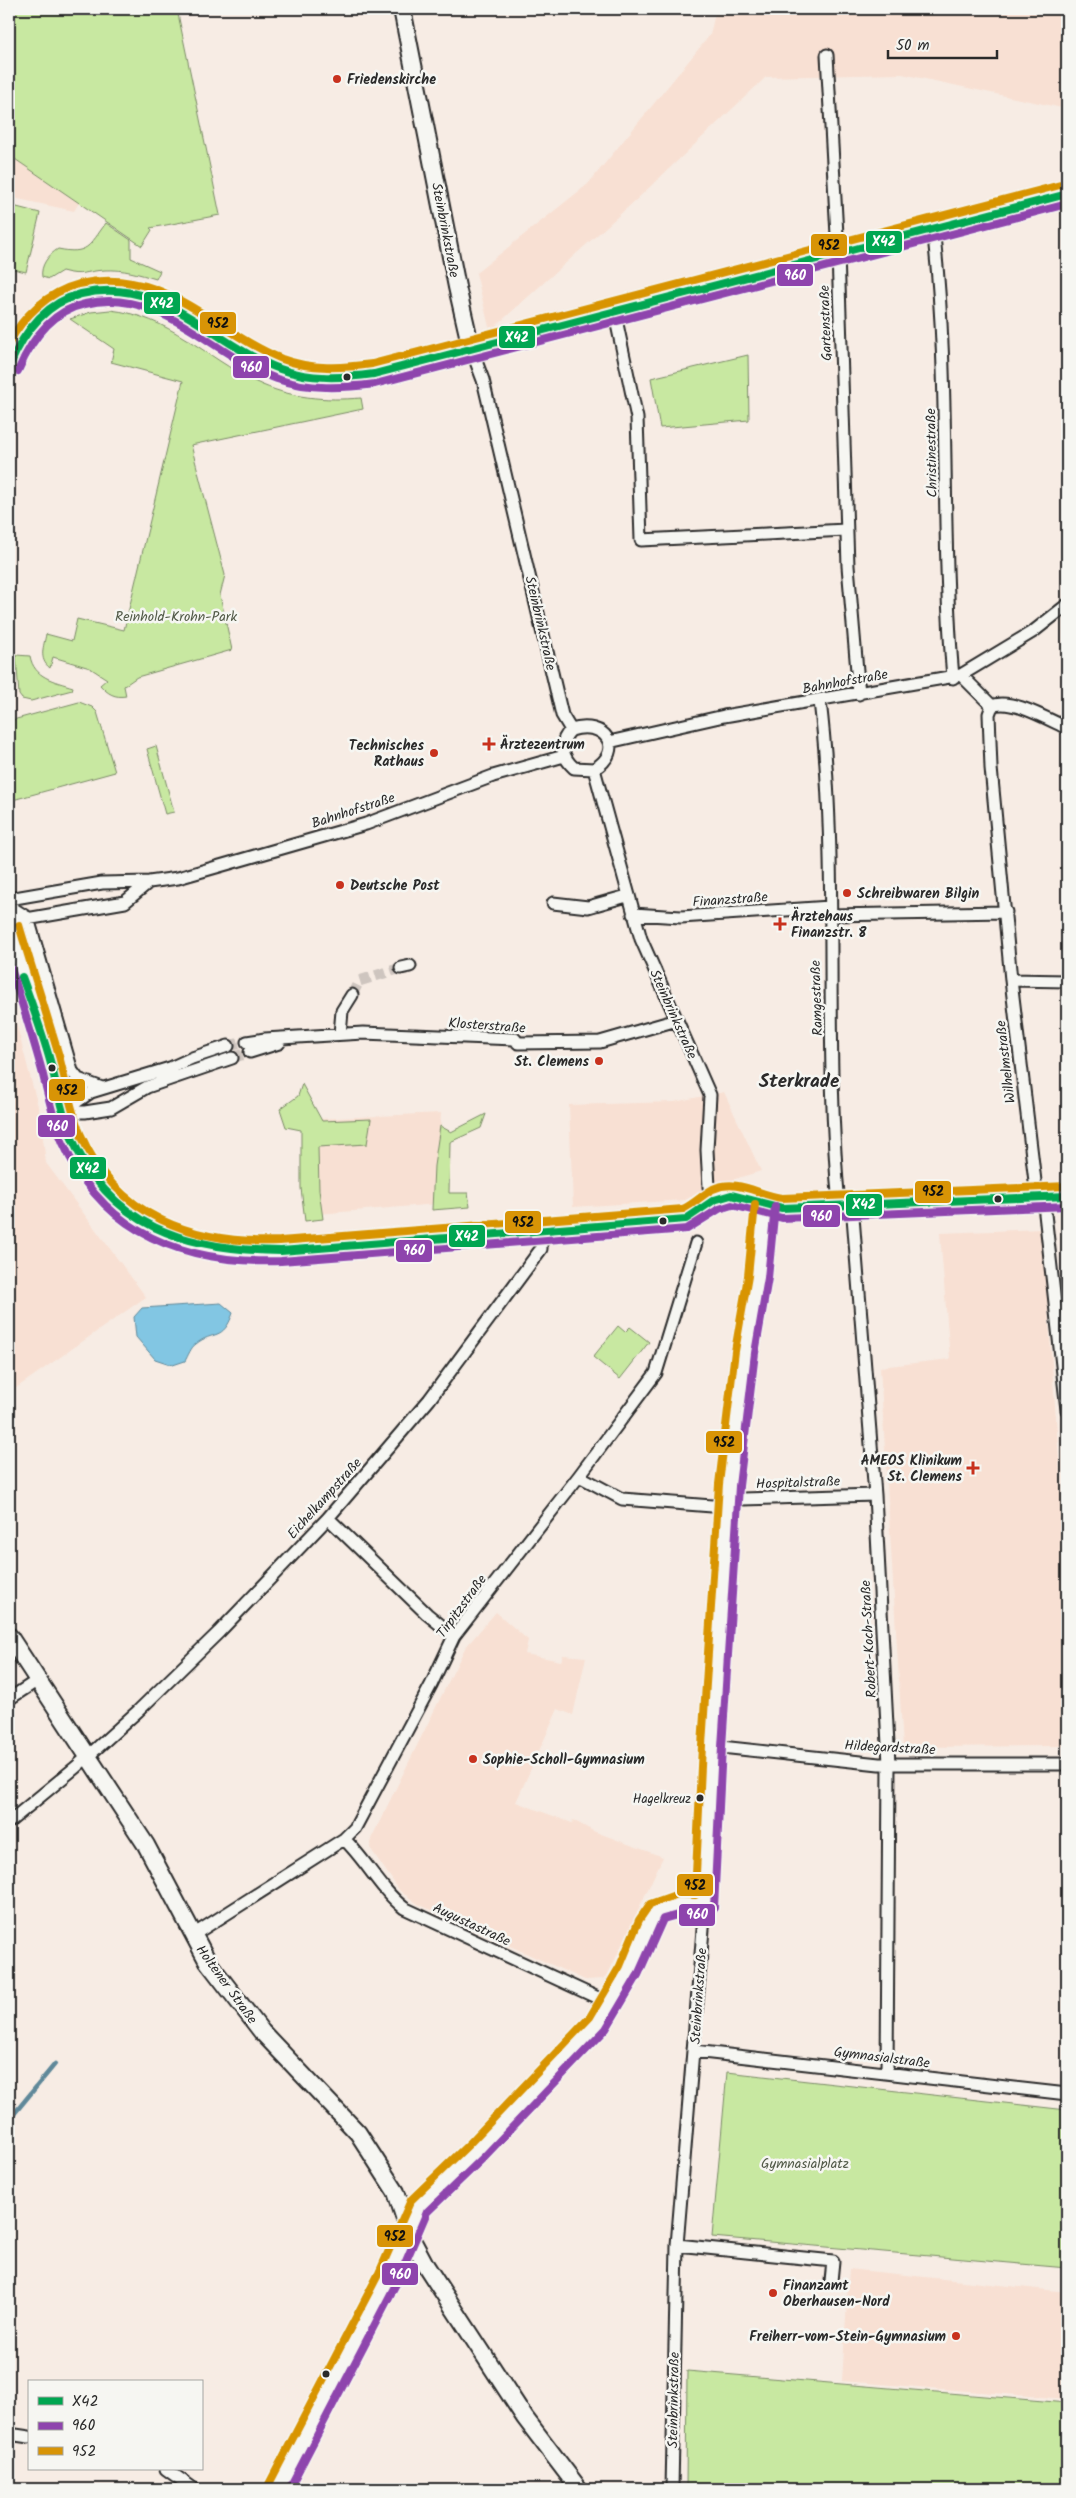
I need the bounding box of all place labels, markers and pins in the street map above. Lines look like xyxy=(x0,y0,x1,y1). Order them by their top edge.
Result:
place label: Friedenskirche xyxy=(347,69,436,91)
marker: Friedenskirche xyxy=(331,73,343,85)
unlabelled marker xyxy=(342,372,352,382)
place label: Ärztezentrum xyxy=(500,734,585,756)
place label: Technisches Rathaus xyxy=(349,735,424,773)
marker: Ärztezentrum xyxy=(482,737,496,751)
marker: Technisches Rathaus xyxy=(428,747,440,759)
place label: Deutsche Post xyxy=(350,875,440,897)
marker: Deutsche Post xyxy=(334,879,346,891)
place label: Schreibwaren Bilgin xyxy=(857,883,980,905)
marker: Schreibwaren Bilgin xyxy=(841,887,853,899)
place label: Ärztehaus Finanzstr. 8 xyxy=(791,906,867,944)
marker: Ärztehaus Finanzstr. 8 xyxy=(773,917,787,931)
place label: St. Clemens xyxy=(514,1051,589,1073)
marker: St. Clemens xyxy=(593,1055,605,1067)
unlabelled marker xyxy=(47,1063,57,1073)
unlabelled marker xyxy=(993,1194,1003,1204)
unlabelled marker xyxy=(658,1216,668,1226)
place label: AMEOS Klinikum St. Clemens xyxy=(861,1450,963,1488)
marker: AMEOS Klinikum St. Clemens xyxy=(966,1461,980,1475)
place label: Sophie-Scholl-Gymnasium xyxy=(483,1749,645,1771)
marker: Sophie-Scholl-Gymnasium xyxy=(467,1753,479,1765)
place label: Hagelkreuz xyxy=(633,1789,691,1810)
marker: Hagelkreuz xyxy=(695,1793,705,1803)
place label: Finanzamt Oberhausen-Nord xyxy=(783,2275,890,2313)
marker: Finanzamt Oberhausen-Nord xyxy=(767,2287,779,2299)
place label: Freiherr-vom-Stein-Gymnasium xyxy=(749,2326,947,2348)
marker: Freiherr-vom-Stein-Gymnasium xyxy=(950,2330,962,2342)
unlabelled marker xyxy=(321,2369,331,2379)

